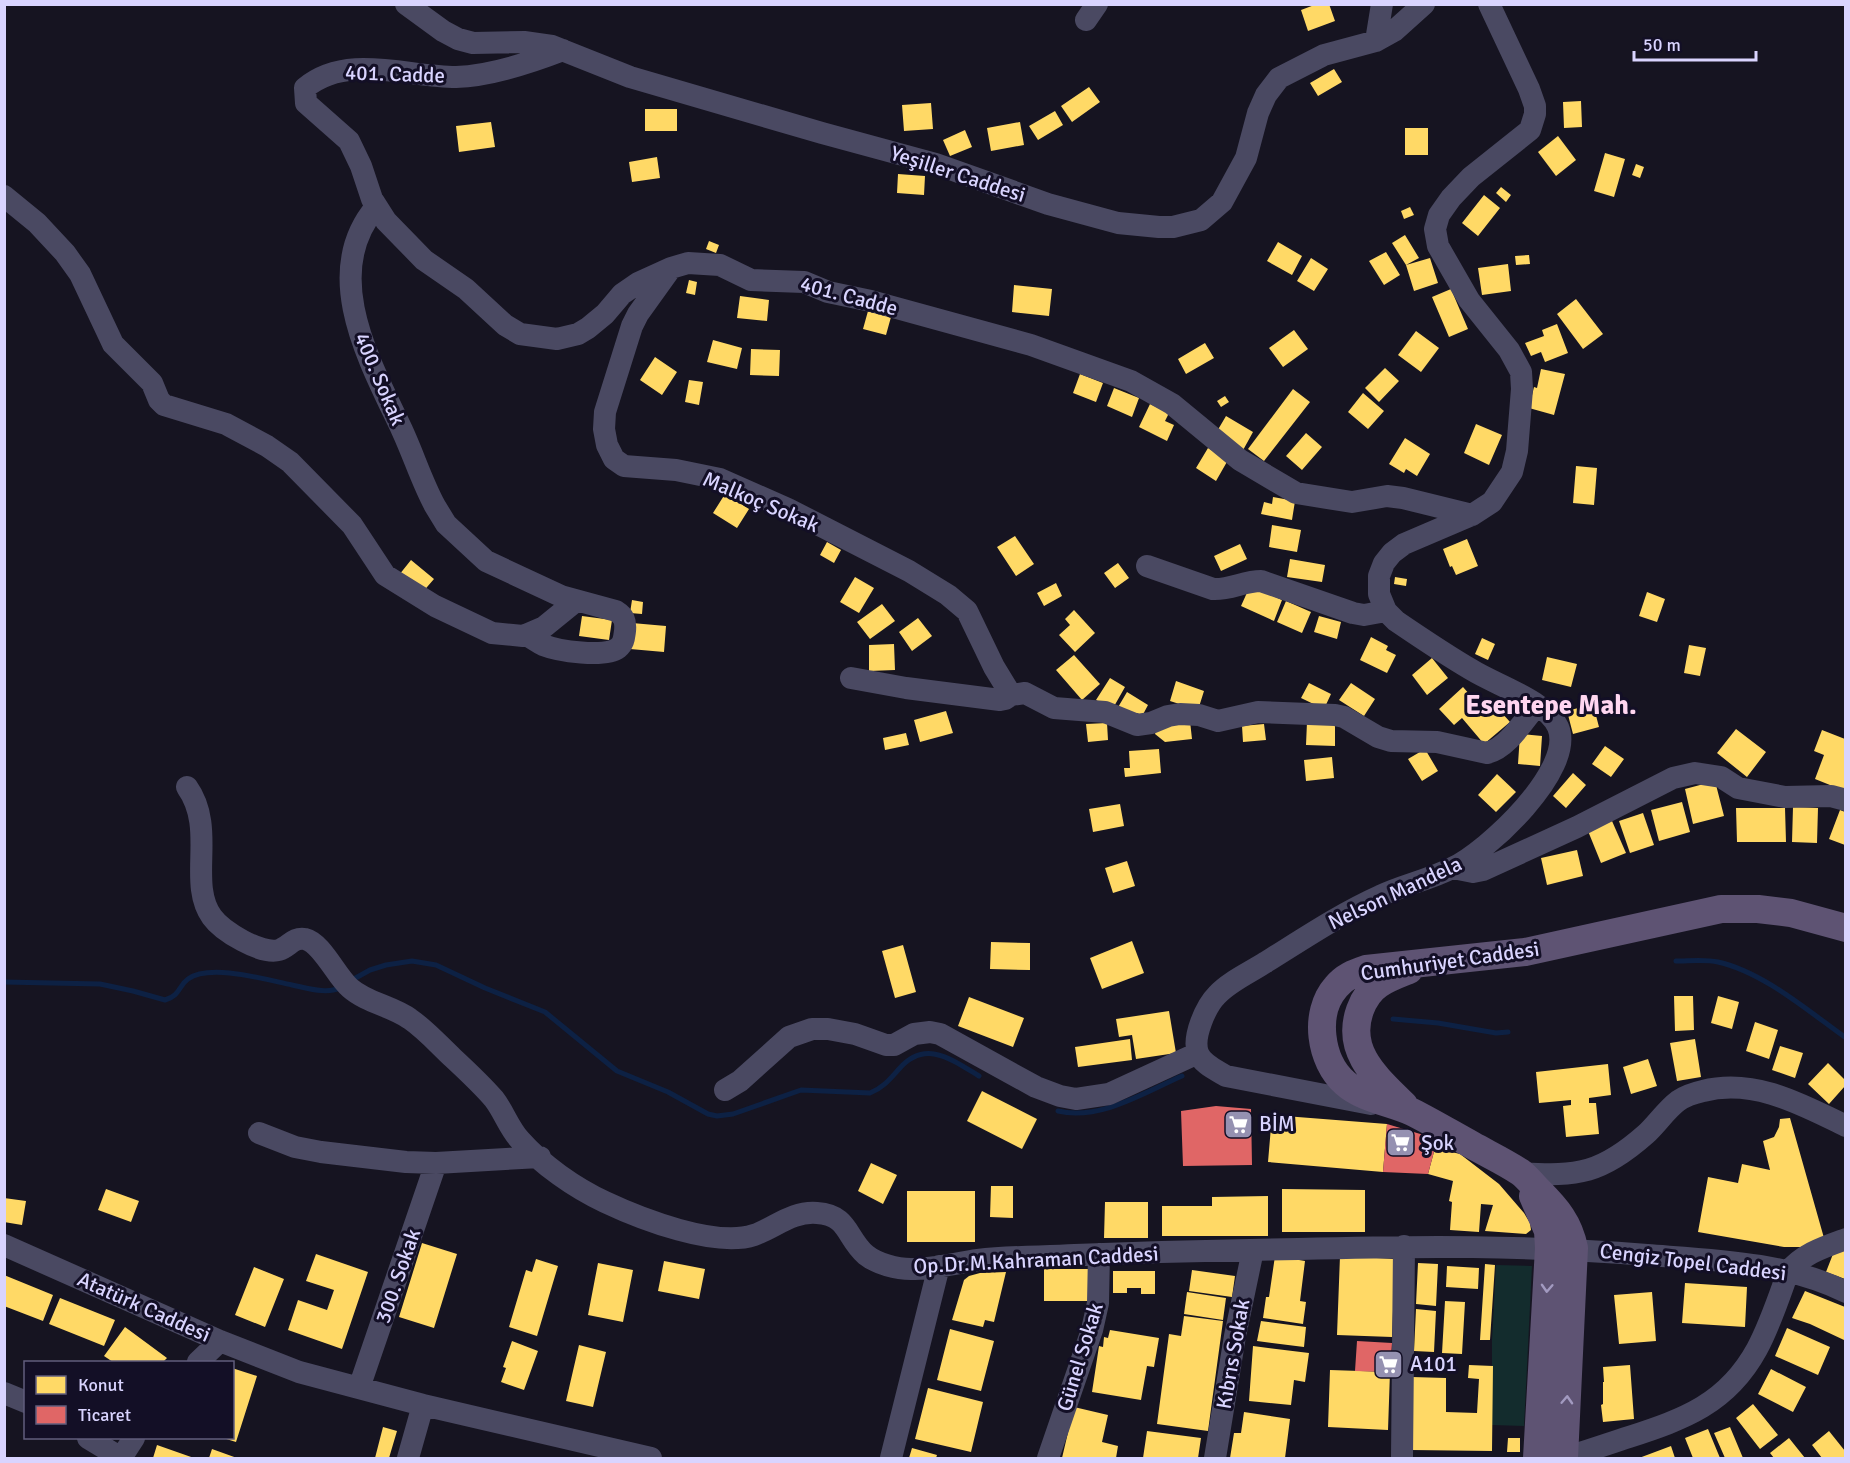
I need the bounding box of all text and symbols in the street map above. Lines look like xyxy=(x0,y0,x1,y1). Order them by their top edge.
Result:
scale bar xyxy=(1634,24,1756,62)
text: 50 m xyxy=(1643,34,1681,56)
street label: 401. Cadde xyxy=(345,59,445,89)
street label: Yeşiller Caddesi xyxy=(887,140,1029,208)
street label: 401. Cadde xyxy=(797,270,901,322)
street label: 400. Sokak xyxy=(349,329,411,430)
street label: Malkoç Sokak xyxy=(699,466,823,538)
district label: Esentepe Mah. xyxy=(1465,689,1637,722)
street label: Nelson Mandela xyxy=(1324,851,1466,935)
street label: Cumhuriyet Caddesi xyxy=(1359,936,1541,986)
supermarket icon: BİM xyxy=(1222,1108,1254,1140)
place label: BİM xyxy=(1259,1111,1295,1137)
supermarket icon: Şok xyxy=(1384,1127,1416,1159)
place label: Şok xyxy=(1421,1130,1455,1156)
street label: 300. Sokak xyxy=(370,1225,426,1327)
street label: Cengiz Topel Caddesi xyxy=(1598,1238,1788,1286)
street label: Op.Dr.M.Kahraman Caddesi xyxy=(913,1241,1159,1279)
street label: Atatürk Caddesi xyxy=(74,1266,214,1348)
one-way arrow xyxy=(1540,1284,1553,1293)
street label: Kıbrıs Sokak xyxy=(1211,1297,1256,1411)
street label: Günel Sokak xyxy=(1051,1299,1109,1414)
supermarket icon: A101 xyxy=(1373,1348,1405,1380)
place label: A101 xyxy=(1410,1351,1457,1377)
legend xyxy=(24,1361,234,1439)
text: Konut xyxy=(78,1374,124,1396)
one-way arrow xyxy=(1560,1396,1573,1405)
text: Ticaret xyxy=(78,1404,131,1426)

